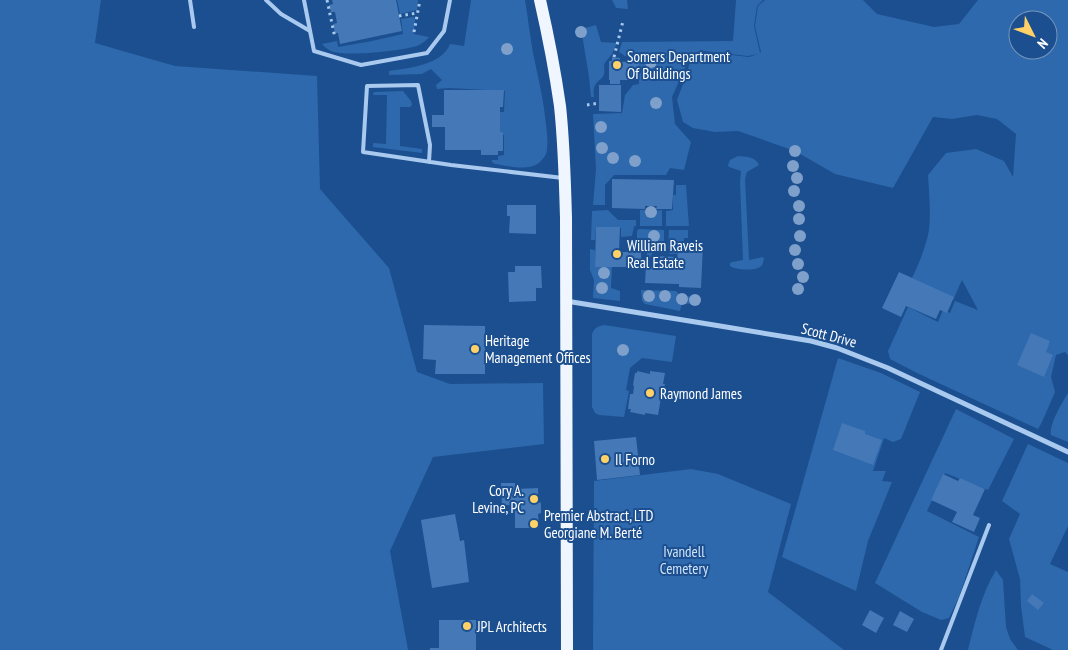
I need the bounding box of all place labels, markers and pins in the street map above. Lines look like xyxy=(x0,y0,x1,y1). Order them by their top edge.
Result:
place label: Somers Department Of Buildings xyxy=(627,47,730,83)
marker: Somers Department Of Buildings xyxy=(611,59,623,71)
place label: William Raveis Real Estate xyxy=(627,236,703,272)
marker: William Raveis Real Estate xyxy=(611,248,623,260)
place label: Heritage Management Offices xyxy=(485,331,591,367)
marker: Heritage Management Offices xyxy=(469,343,481,355)
place label: Raymond James xyxy=(660,384,742,403)
marker: Raymond James xyxy=(644,387,656,399)
place label: Il Forno xyxy=(615,450,655,469)
marker: Il Forno xyxy=(599,453,611,465)
place label: Cory A. Levine, PC xyxy=(472,481,524,517)
marker: Cory A. Levine, PC xyxy=(528,493,540,505)
place label: Premier Abstract, LTD Georgiane M. Berté xyxy=(544,506,654,542)
marker: Premier Abstract, LTD Georgiane M. Berté xyxy=(528,518,540,530)
place label: JPL Architects xyxy=(476,617,547,636)
marker: JPL Architects xyxy=(461,620,473,632)

